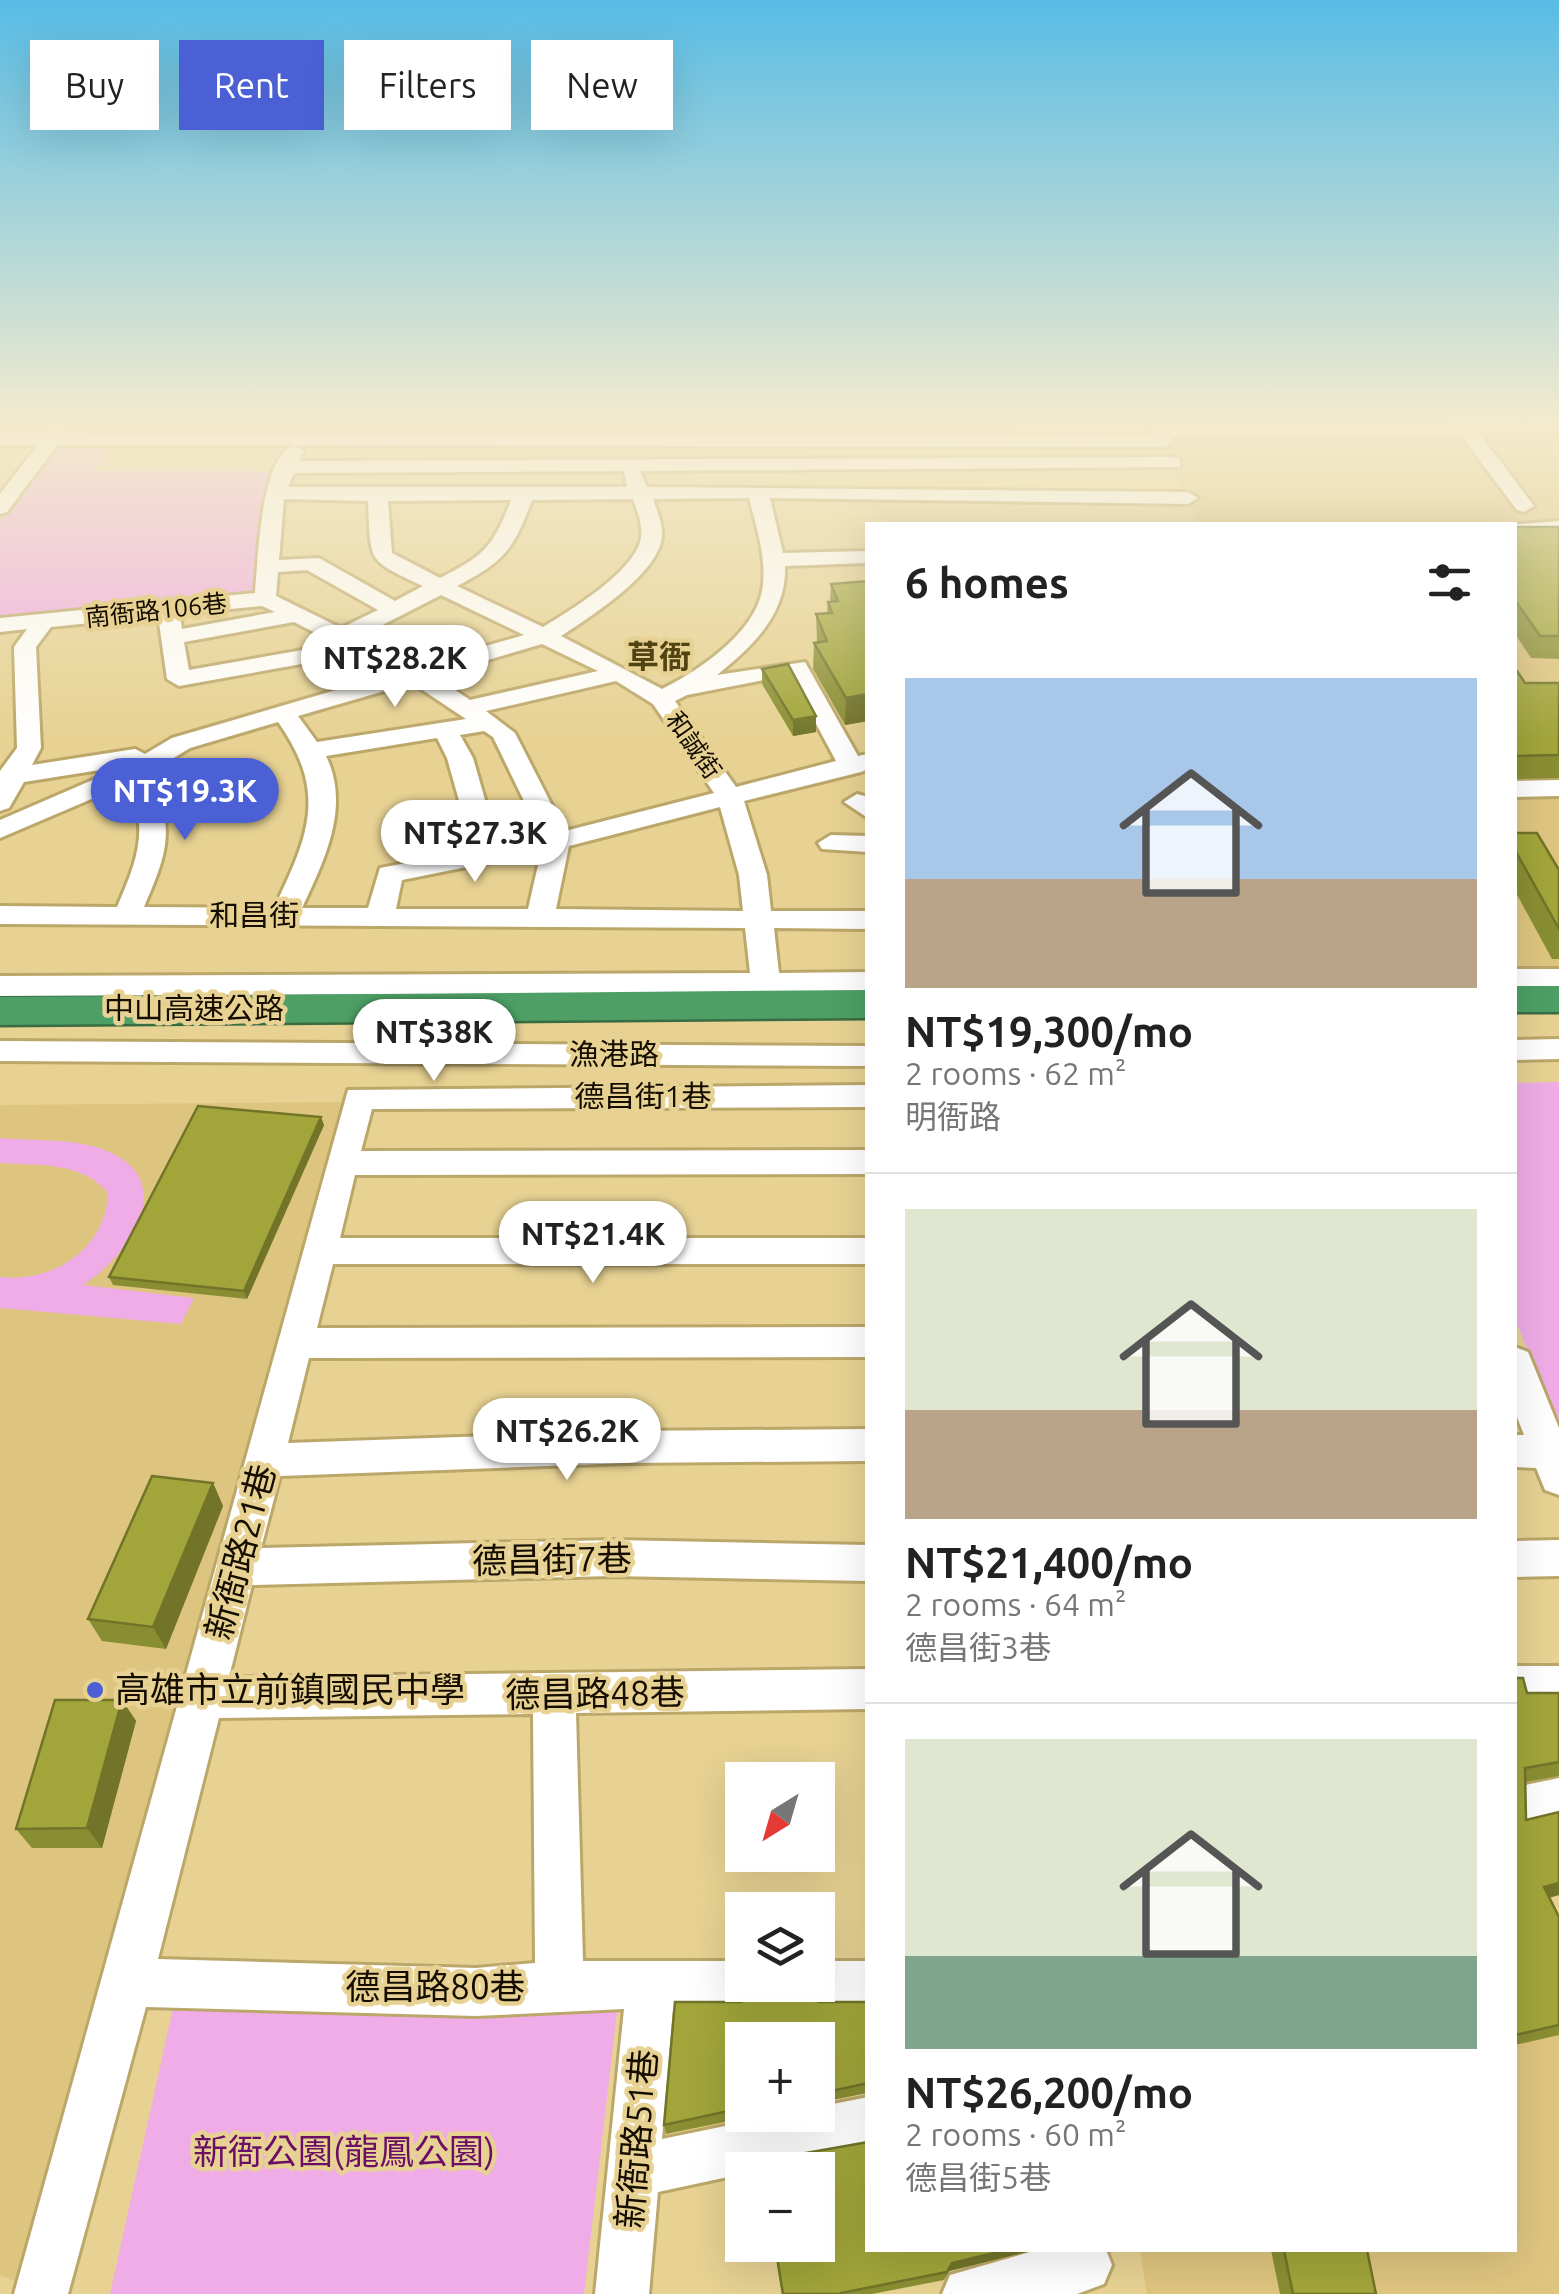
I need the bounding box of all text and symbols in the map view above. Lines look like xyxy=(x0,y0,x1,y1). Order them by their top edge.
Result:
chip: Buy xyxy=(30,40,159,130)
chip: Rent xyxy=(179,40,324,130)
chip: Filters xyxy=(344,40,511,130)
chip: New xyxy=(531,40,673,130)
icon: filters xyxy=(1422,555,1477,610)
text: 6 homes xyxy=(905,559,1069,606)
street label: 南衙路106巷 xyxy=(84,589,228,631)
pin: NT$28.2K xyxy=(292,625,498,710)
district label: 草衙 xyxy=(627,638,691,674)
text: NT$28.2K xyxy=(323,639,467,675)
street label: 和誠街 xyxy=(661,706,727,784)
icon: home xyxy=(1101,743,1281,923)
pin: NT$19.3K xyxy=(82,758,288,843)
text: NT$19.3K xyxy=(113,772,257,808)
pin: NT$27.3K xyxy=(372,800,578,885)
text: NT$27.3K xyxy=(403,814,547,850)
street label: 和昌街 xyxy=(209,898,299,932)
street label: 中山高速公路 xyxy=(104,991,284,1025)
pin: NT$38K xyxy=(353,999,515,1084)
text: NT$19,300/mo xyxy=(905,1008,1193,1055)
text: NT$38K xyxy=(375,1013,493,1049)
street label: 漁港路 xyxy=(569,1037,659,1071)
text: 2 rooms · 62 m² xyxy=(905,1055,1126,1091)
street label: 德昌街1巷 xyxy=(575,1079,711,1113)
text: 明衙路 xyxy=(905,1098,1001,1134)
pin: NT$21.4K xyxy=(490,1201,696,1286)
text: NT$21.4K xyxy=(521,1215,665,1251)
icon: home xyxy=(1101,1274,1281,1454)
pin: NT$26.2K xyxy=(464,1398,670,1483)
text: NT$26.2K xyxy=(495,1412,639,1448)
street label: 新衙路21巷 xyxy=(197,1460,283,1644)
street label: 德昌街7巷 xyxy=(472,1538,632,1580)
text: NT$21,400/mo xyxy=(905,1539,1193,1586)
text: 2 rooms · 64 m² xyxy=(905,1586,1126,1622)
text: 德昌街3巷 xyxy=(905,1629,1051,1665)
place label: 高雄市立前鎮國民中學 xyxy=(115,1669,465,1709)
street label: 德昌路48巷 xyxy=(505,1671,685,1715)
marker: 高雄市立前鎮國民中學 xyxy=(84,1679,106,1701)
north arrow xyxy=(725,1762,835,1872)
map controls xyxy=(725,1762,835,2262)
icon: home xyxy=(1101,1804,1281,1984)
button: layers xyxy=(725,1892,835,2002)
street label: 德昌路80巷 xyxy=(345,1966,525,2006)
button: + xyxy=(725,2022,835,2132)
street label: 新衙路51巷 xyxy=(608,2048,664,2230)
text: NT$26,200/mo xyxy=(905,2069,1193,2116)
text: 2 rooms · 60 m² xyxy=(905,2116,1126,2152)
park label: 新衙公園(龍鳳公園) xyxy=(193,2131,495,2171)
button: − xyxy=(725,2152,835,2262)
text: 德昌街5巷 xyxy=(905,2159,1051,2195)

